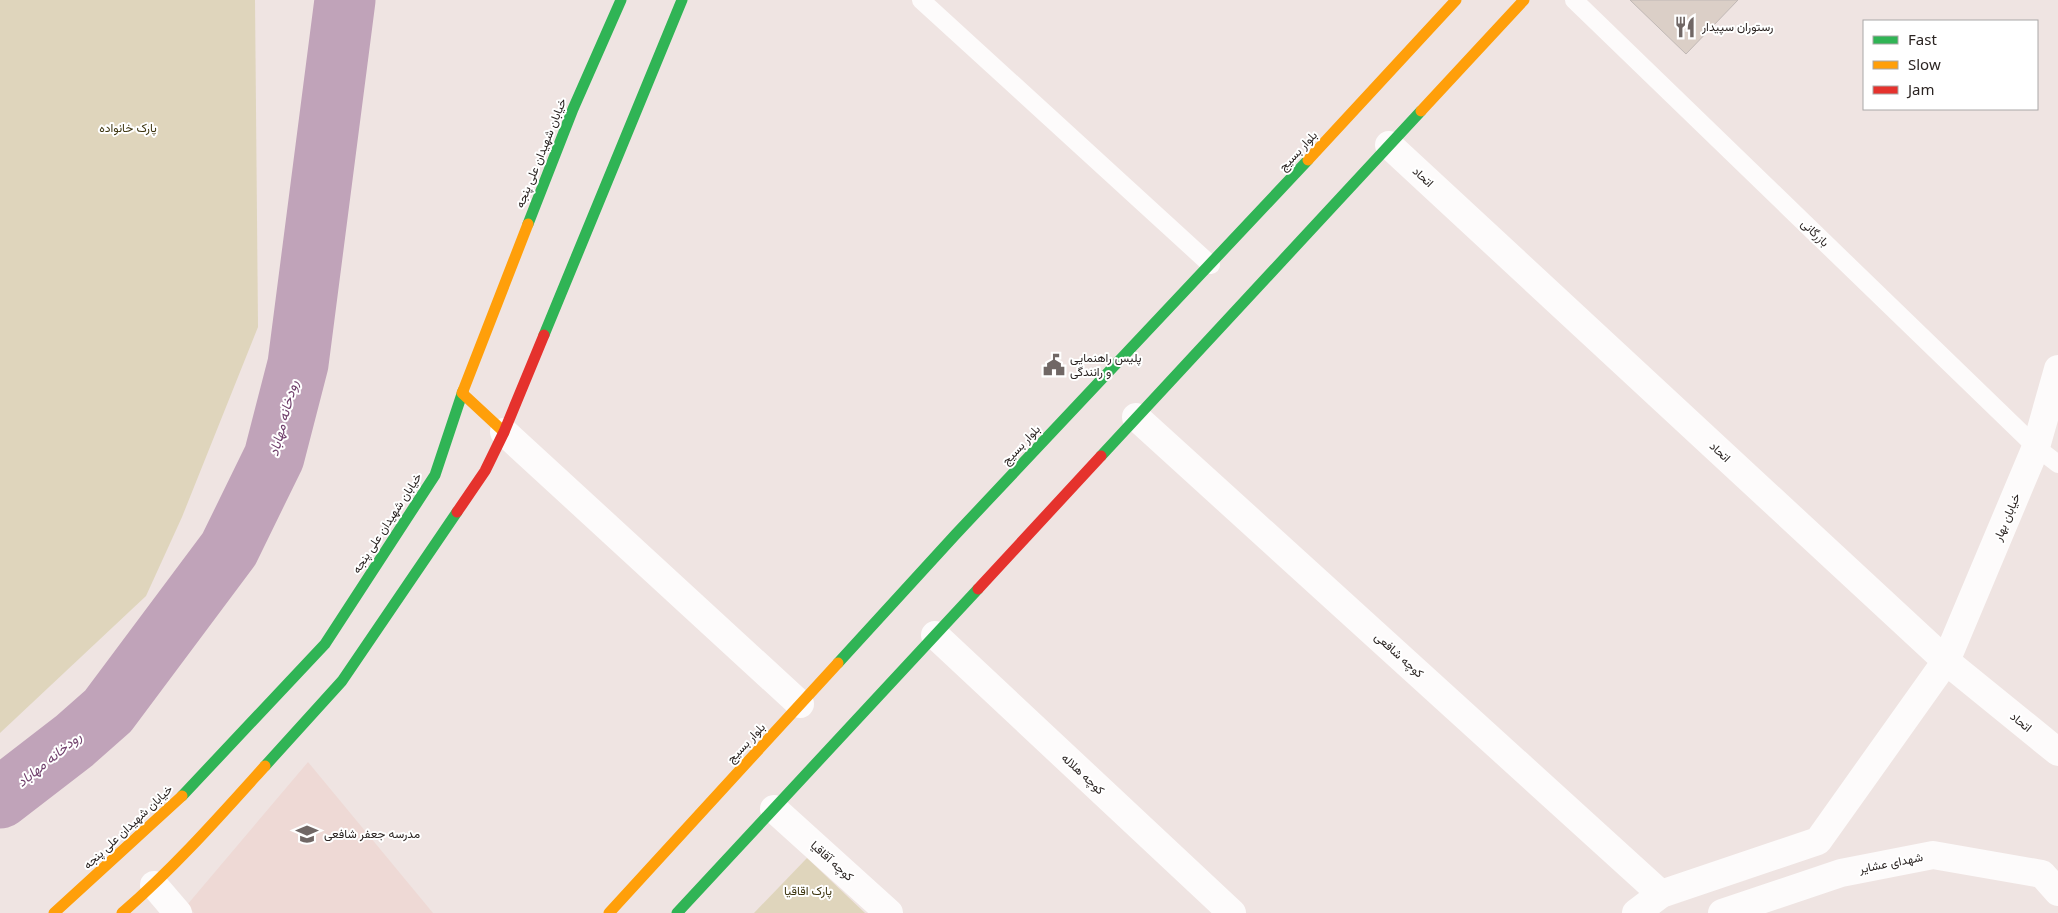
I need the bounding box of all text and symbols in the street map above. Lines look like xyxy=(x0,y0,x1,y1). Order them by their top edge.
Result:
restaurant icon: رستوران سپیدار xyxy=(1672,14,1698,40)
place label: رستوران سپیدار xyxy=(1701,18,1773,35)
legend xyxy=(1863,20,2038,110)
text: Fast xyxy=(1908,29,1937,49)
text: Slow xyxy=(1908,54,1941,74)
text: Jam xyxy=(1906,79,1935,99)
street label: خیابان شهیدان علی پنجه xyxy=(511,95,570,210)
park label: پارک خانواده xyxy=(99,119,157,136)
street label: بلوار بسیج xyxy=(1274,127,1322,175)
street label: اتحاد xyxy=(1409,162,1438,191)
street label: بازرگانی xyxy=(1797,215,1833,250)
place label: پلیس راهنمایی و رانندگی xyxy=(1070,349,1142,380)
public building icon: پلیس راهنمایی و رانندگی xyxy=(1041,352,1067,378)
water label: رودخانه مهاباد xyxy=(263,378,302,458)
street label: بلوار بسیج xyxy=(997,421,1045,469)
street label: اتحاد xyxy=(1706,437,1735,466)
street label: خیابان شهیدان علی پنجه xyxy=(348,469,426,576)
street label: خیابان بهار xyxy=(1989,490,2024,544)
street label: کوچه شافعی xyxy=(1371,628,1428,681)
street label: اتحاد xyxy=(2007,708,2036,736)
street label: بلوار بسیج xyxy=(722,719,770,767)
water label: رودخانه مهاباد xyxy=(12,727,85,791)
street label: کوچه هلاله xyxy=(1058,749,1109,798)
street label: خیابان شهیدان علی پنجه xyxy=(79,781,176,873)
school or university icon: مدرسه جعفر شافعی xyxy=(294,821,320,847)
place label: مدرسه جعفر شافعی xyxy=(324,825,420,842)
street label: کوچه آقاقیا xyxy=(807,837,858,885)
street label: شهدای عشایر xyxy=(1857,848,1924,877)
park label: پارک اقاقیا xyxy=(784,882,832,899)

